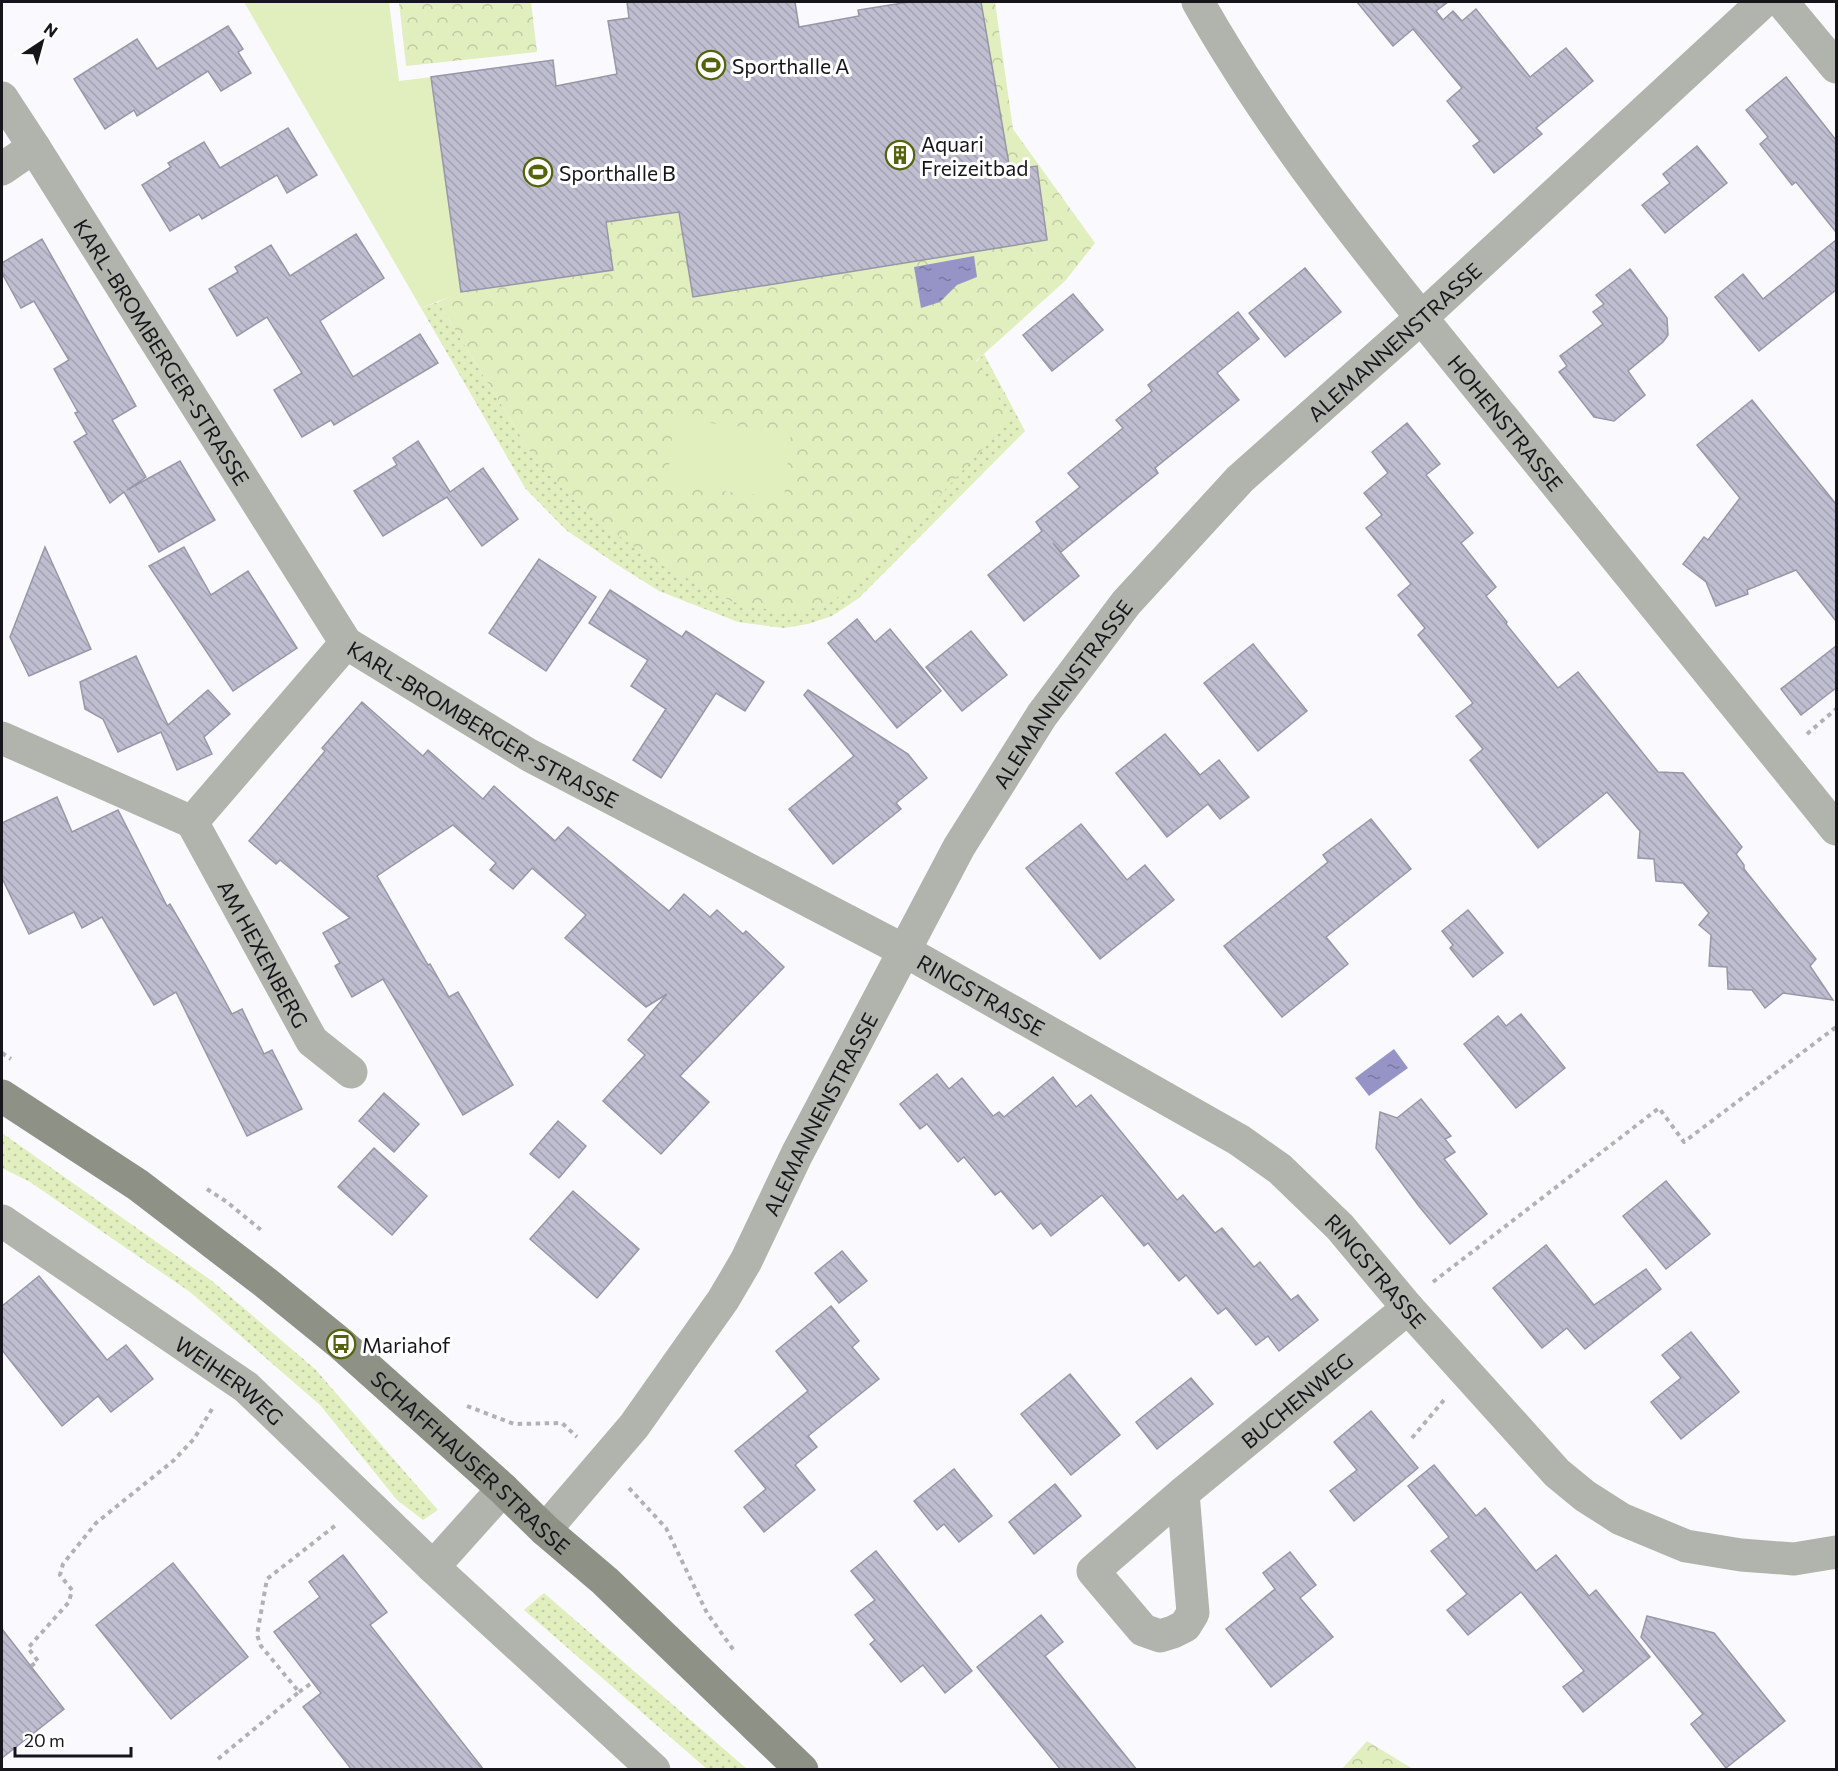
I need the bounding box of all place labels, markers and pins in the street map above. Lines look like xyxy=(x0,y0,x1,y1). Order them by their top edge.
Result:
sports icon: Sporthalle A xyxy=(695,49,727,81)
place label: Sporthalle A xyxy=(732,53,850,78)
place label: Aquari Freizeitbad xyxy=(921,131,1028,180)
building icon: Aquari Freizeitbad xyxy=(884,139,916,171)
sports icon: Sporthalle B xyxy=(522,156,554,188)
place label: Sporthalle B xyxy=(559,160,676,185)
bus stop icon: Mariahof xyxy=(325,1328,357,1360)
place label: Mariahof xyxy=(362,1332,451,1357)

